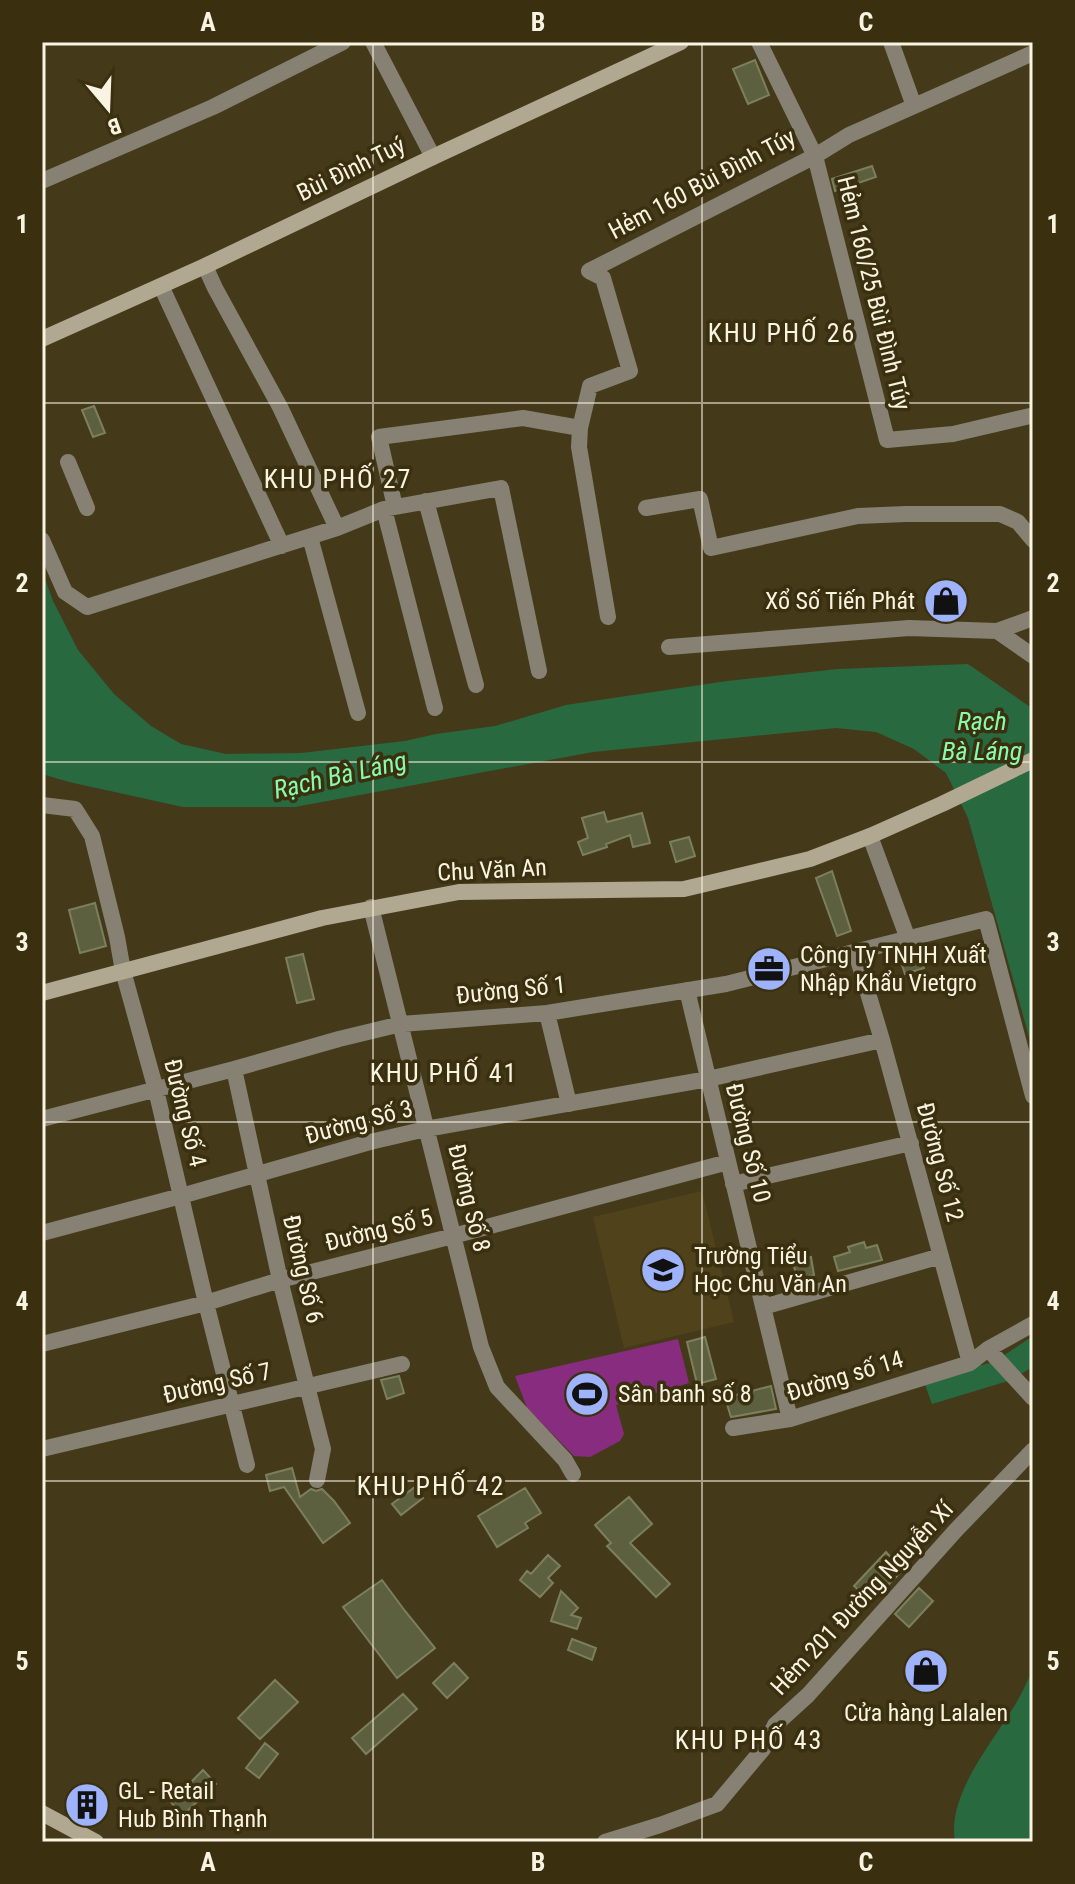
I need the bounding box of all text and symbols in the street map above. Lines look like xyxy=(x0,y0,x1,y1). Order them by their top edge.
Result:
text: A xyxy=(200,7,216,37)
text: B xyxy=(531,7,545,37)
text: C xyxy=(859,7,874,37)
north arrow xyxy=(68,68,148,148)
text: B xyxy=(104,113,124,140)
street label: Hẻm 160 Bùi Đình Túy xyxy=(604,123,800,245)
street label: Bùi Đình Tuý xyxy=(292,131,410,207)
street label: Hẻm 160/25 Bùi Đình Túy xyxy=(831,173,917,413)
text: 1 xyxy=(15,209,29,239)
text: 1 xyxy=(1046,209,1060,239)
district label: KHU PHỐ 26 xyxy=(708,316,856,348)
district label: KHU PHỐ 27 xyxy=(264,462,412,494)
text: 2 xyxy=(15,568,29,598)
text: 2 xyxy=(1046,568,1060,598)
shop icon: Xổ Số Tiến Phát xyxy=(922,577,970,625)
place label: Xổ Số Tiến Phát xyxy=(765,587,915,615)
water label: Rạch Bà Láng xyxy=(942,706,1022,766)
water label: Rạch Bà Láng xyxy=(271,745,409,805)
street label: Chu Văn An xyxy=(437,853,547,887)
text: 3 xyxy=(15,927,29,957)
text: 3 xyxy=(1046,927,1060,957)
place label: Công Ty TNHH Xuất Nhập Khẩu Vietgro xyxy=(800,941,987,997)
office icon: Công Ty TNHH Xuất Nhập Khẩu Vietgro xyxy=(745,945,793,993)
street label: Đường Số 1 xyxy=(455,970,567,1010)
street label: Đường Số 4 xyxy=(158,1056,212,1170)
district label: KHU PHỐ 41 xyxy=(370,1056,518,1088)
street label: Đường Số 10 xyxy=(720,1080,776,1206)
street label: Đường Số 3 xyxy=(302,1094,416,1150)
street label: Đường Số 12 xyxy=(911,1099,969,1225)
street label: Đường Số 8 xyxy=(442,1141,496,1255)
street label: Đường Số 5 xyxy=(322,1203,436,1257)
street label: Đường Số 6 xyxy=(277,1212,329,1326)
place label: Trường Tiểu Học Chu Văn An xyxy=(694,1242,847,1298)
school or university icon: Trường Tiểu Học Chu Văn An xyxy=(639,1246,687,1294)
text: 4 xyxy=(15,1286,29,1316)
text: 4 xyxy=(1046,1286,1060,1316)
street label: Đường số 14 xyxy=(783,1345,907,1407)
street label: Đường Số 7 xyxy=(160,1357,274,1409)
sports icon: Sân banh số 8 xyxy=(563,1370,611,1418)
place label: Sân banh số 8 xyxy=(618,1380,751,1408)
district label: KHU PHỐ 42 xyxy=(357,1469,505,1501)
street label: Hẻm 201 Đường Nguyễn Xí xyxy=(765,1494,960,1701)
text: 5 xyxy=(15,1646,29,1676)
text: 5 xyxy=(1046,1646,1060,1676)
shop icon: Cửa hàng Lalalen xyxy=(902,1647,950,1695)
place label: Cửa hàng Lalalen xyxy=(844,1699,1008,1727)
district label: KHU PHỐ 43 xyxy=(675,1723,823,1755)
place label: GL - Retail Hub Bình Thạnh xyxy=(118,1777,268,1833)
building icon: GL - Retail Hub Bình Thạnh xyxy=(63,1781,111,1829)
text: A xyxy=(200,1847,216,1877)
text: B xyxy=(531,1847,545,1877)
text: C xyxy=(859,1847,874,1877)

